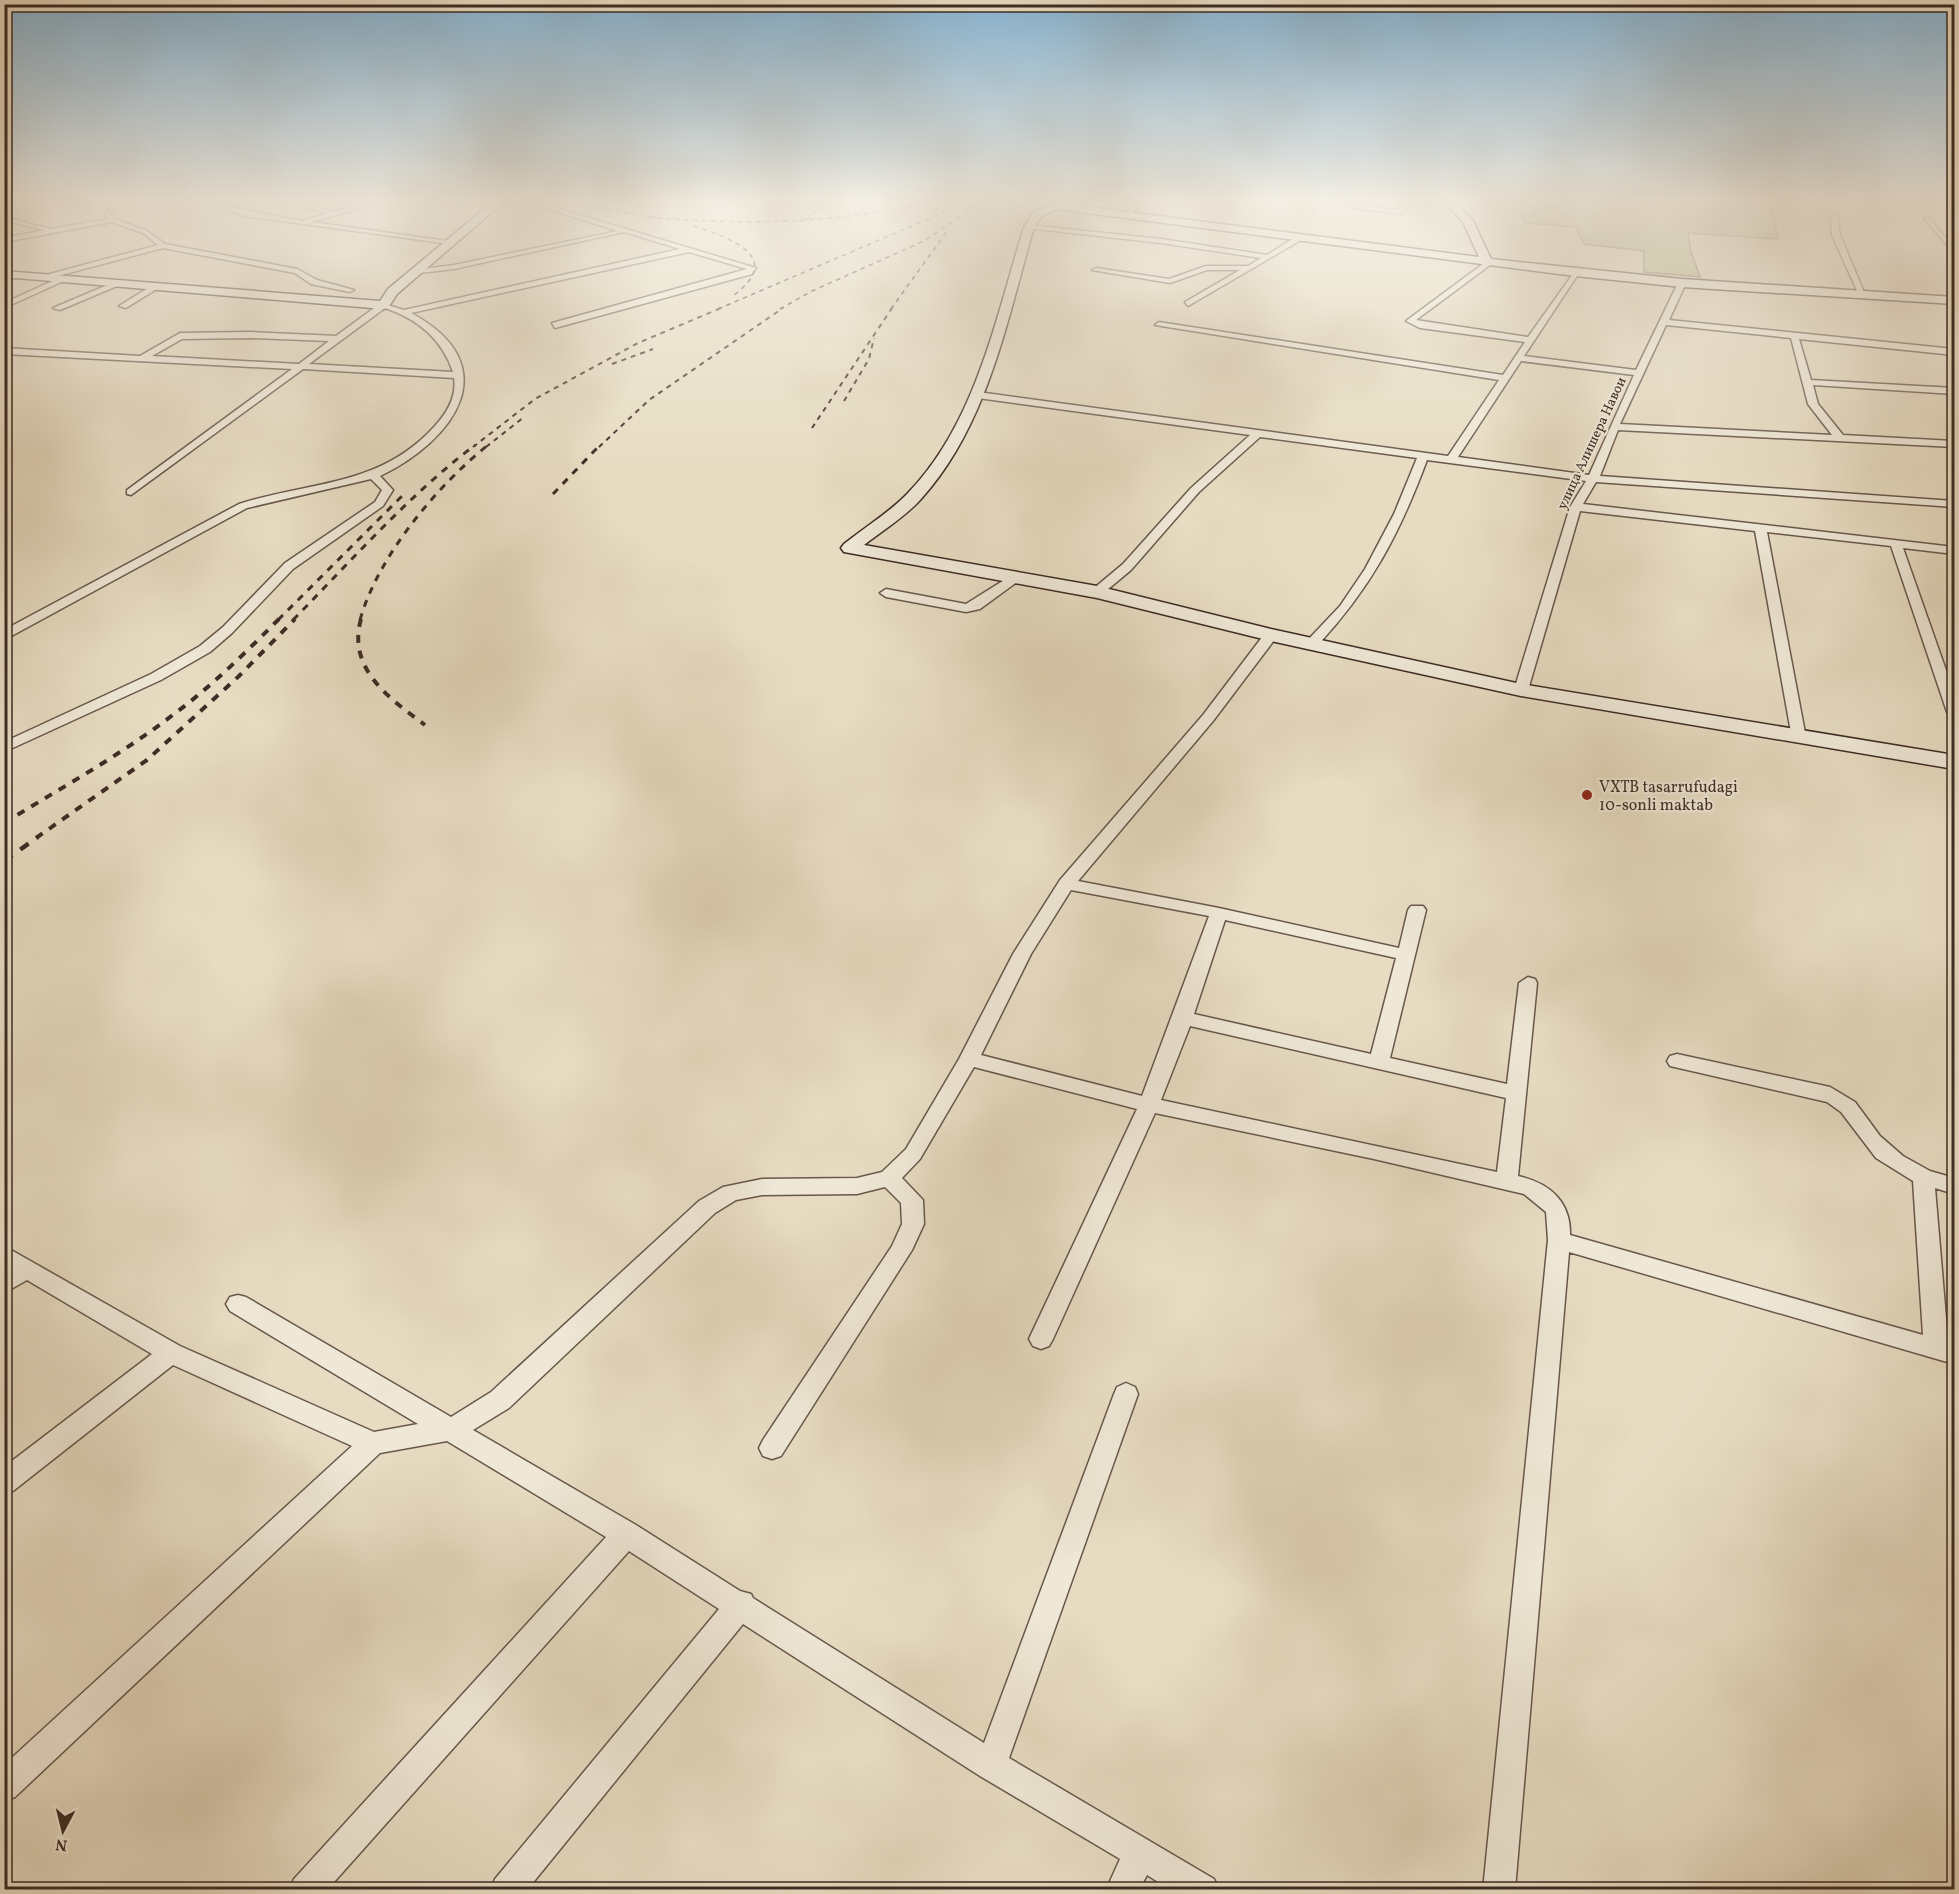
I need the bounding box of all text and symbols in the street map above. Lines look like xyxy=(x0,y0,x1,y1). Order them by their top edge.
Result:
street label: улица Алишера Навои xyxy=(1553,374,1632,513)
place label: VXTB tasarrufudagi 10-sonli maktab xyxy=(1599,777,1738,817)
marker: VXTB tasarrufudagi 10-sonli maktab xyxy=(1580,788,1594,802)
north arrow xyxy=(33,1801,93,1861)
text: N xyxy=(54,1832,69,1856)

